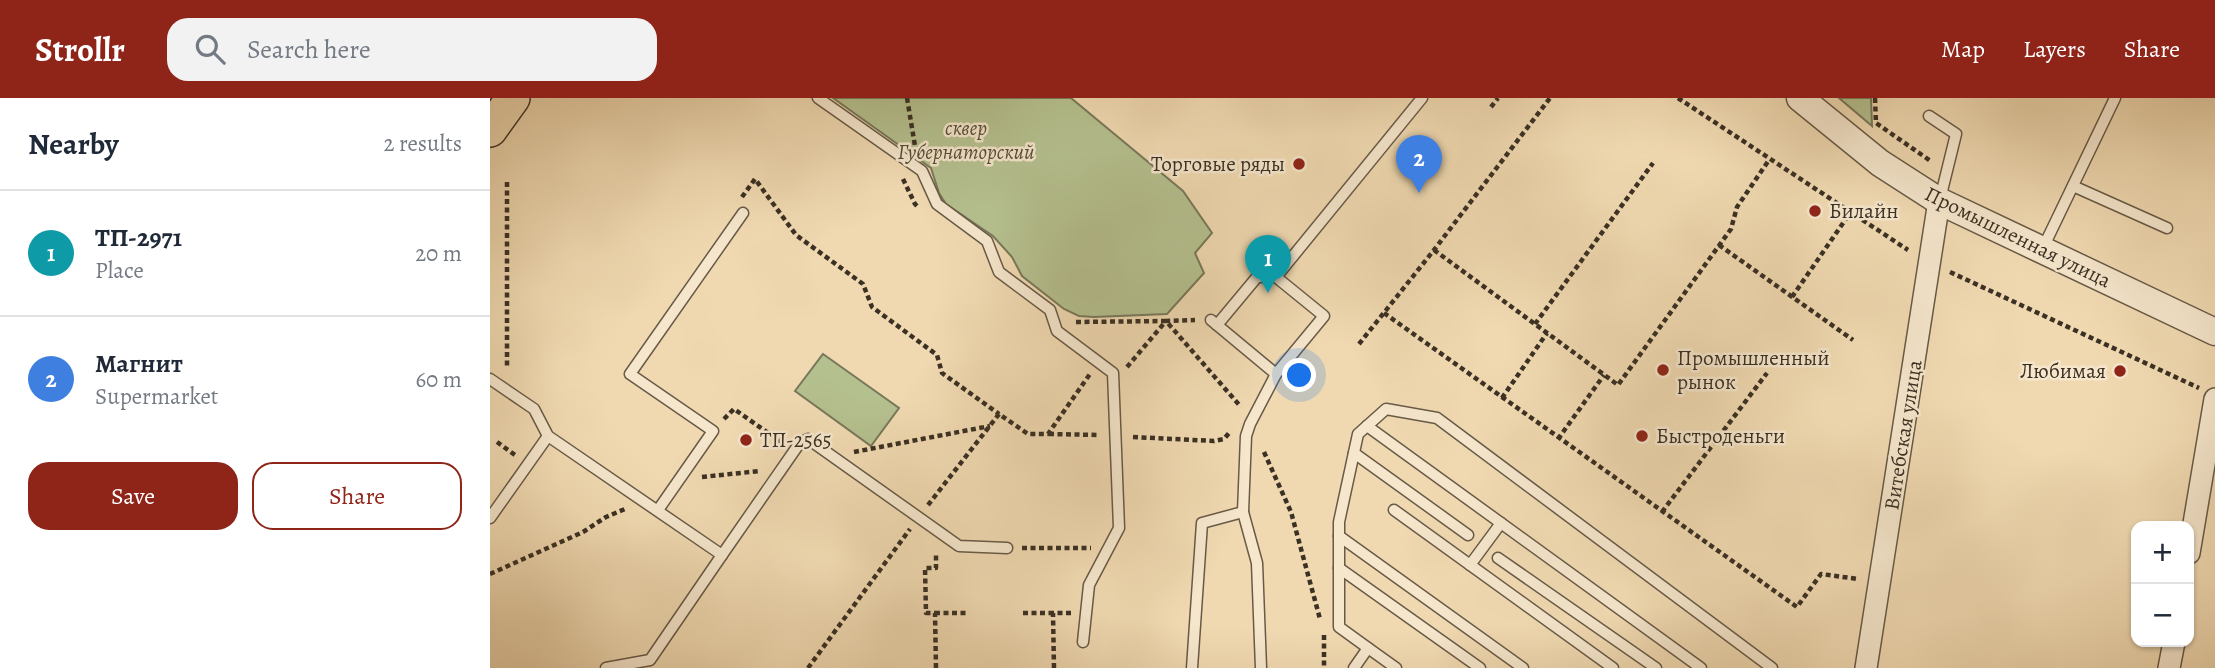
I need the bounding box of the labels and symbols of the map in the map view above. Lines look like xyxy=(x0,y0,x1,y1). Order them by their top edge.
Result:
park label: сквер Губернаторский xyxy=(897,114,1035,166)
pin: 2 xyxy=(1396,135,1442,193)
place label: Торговые ряды xyxy=(1151,150,1285,178)
marker: Торговые ряды xyxy=(1291,156,1307,172)
street label: Промышленная улица xyxy=(1920,180,2116,294)
place label: Билайн xyxy=(1829,197,1898,225)
marker: Билайн xyxy=(1807,203,1823,219)
pin: 1 xyxy=(1245,235,1291,293)
place label: Промышленный рынок xyxy=(1677,344,1830,396)
place label: Любимая xyxy=(2020,357,2106,385)
your location xyxy=(1282,358,1316,392)
street label: Витебская улица xyxy=(1877,358,1929,512)
marker: Промышленный рынок xyxy=(1655,362,1671,378)
marker: Любимая xyxy=(2112,363,2128,379)
place label: Быстроденьги xyxy=(1656,422,1785,450)
place label: ТП-2565 xyxy=(760,426,831,454)
marker: Быстроденьги xyxy=(1634,428,1650,444)
marker: ТП-2565 xyxy=(738,432,754,448)

